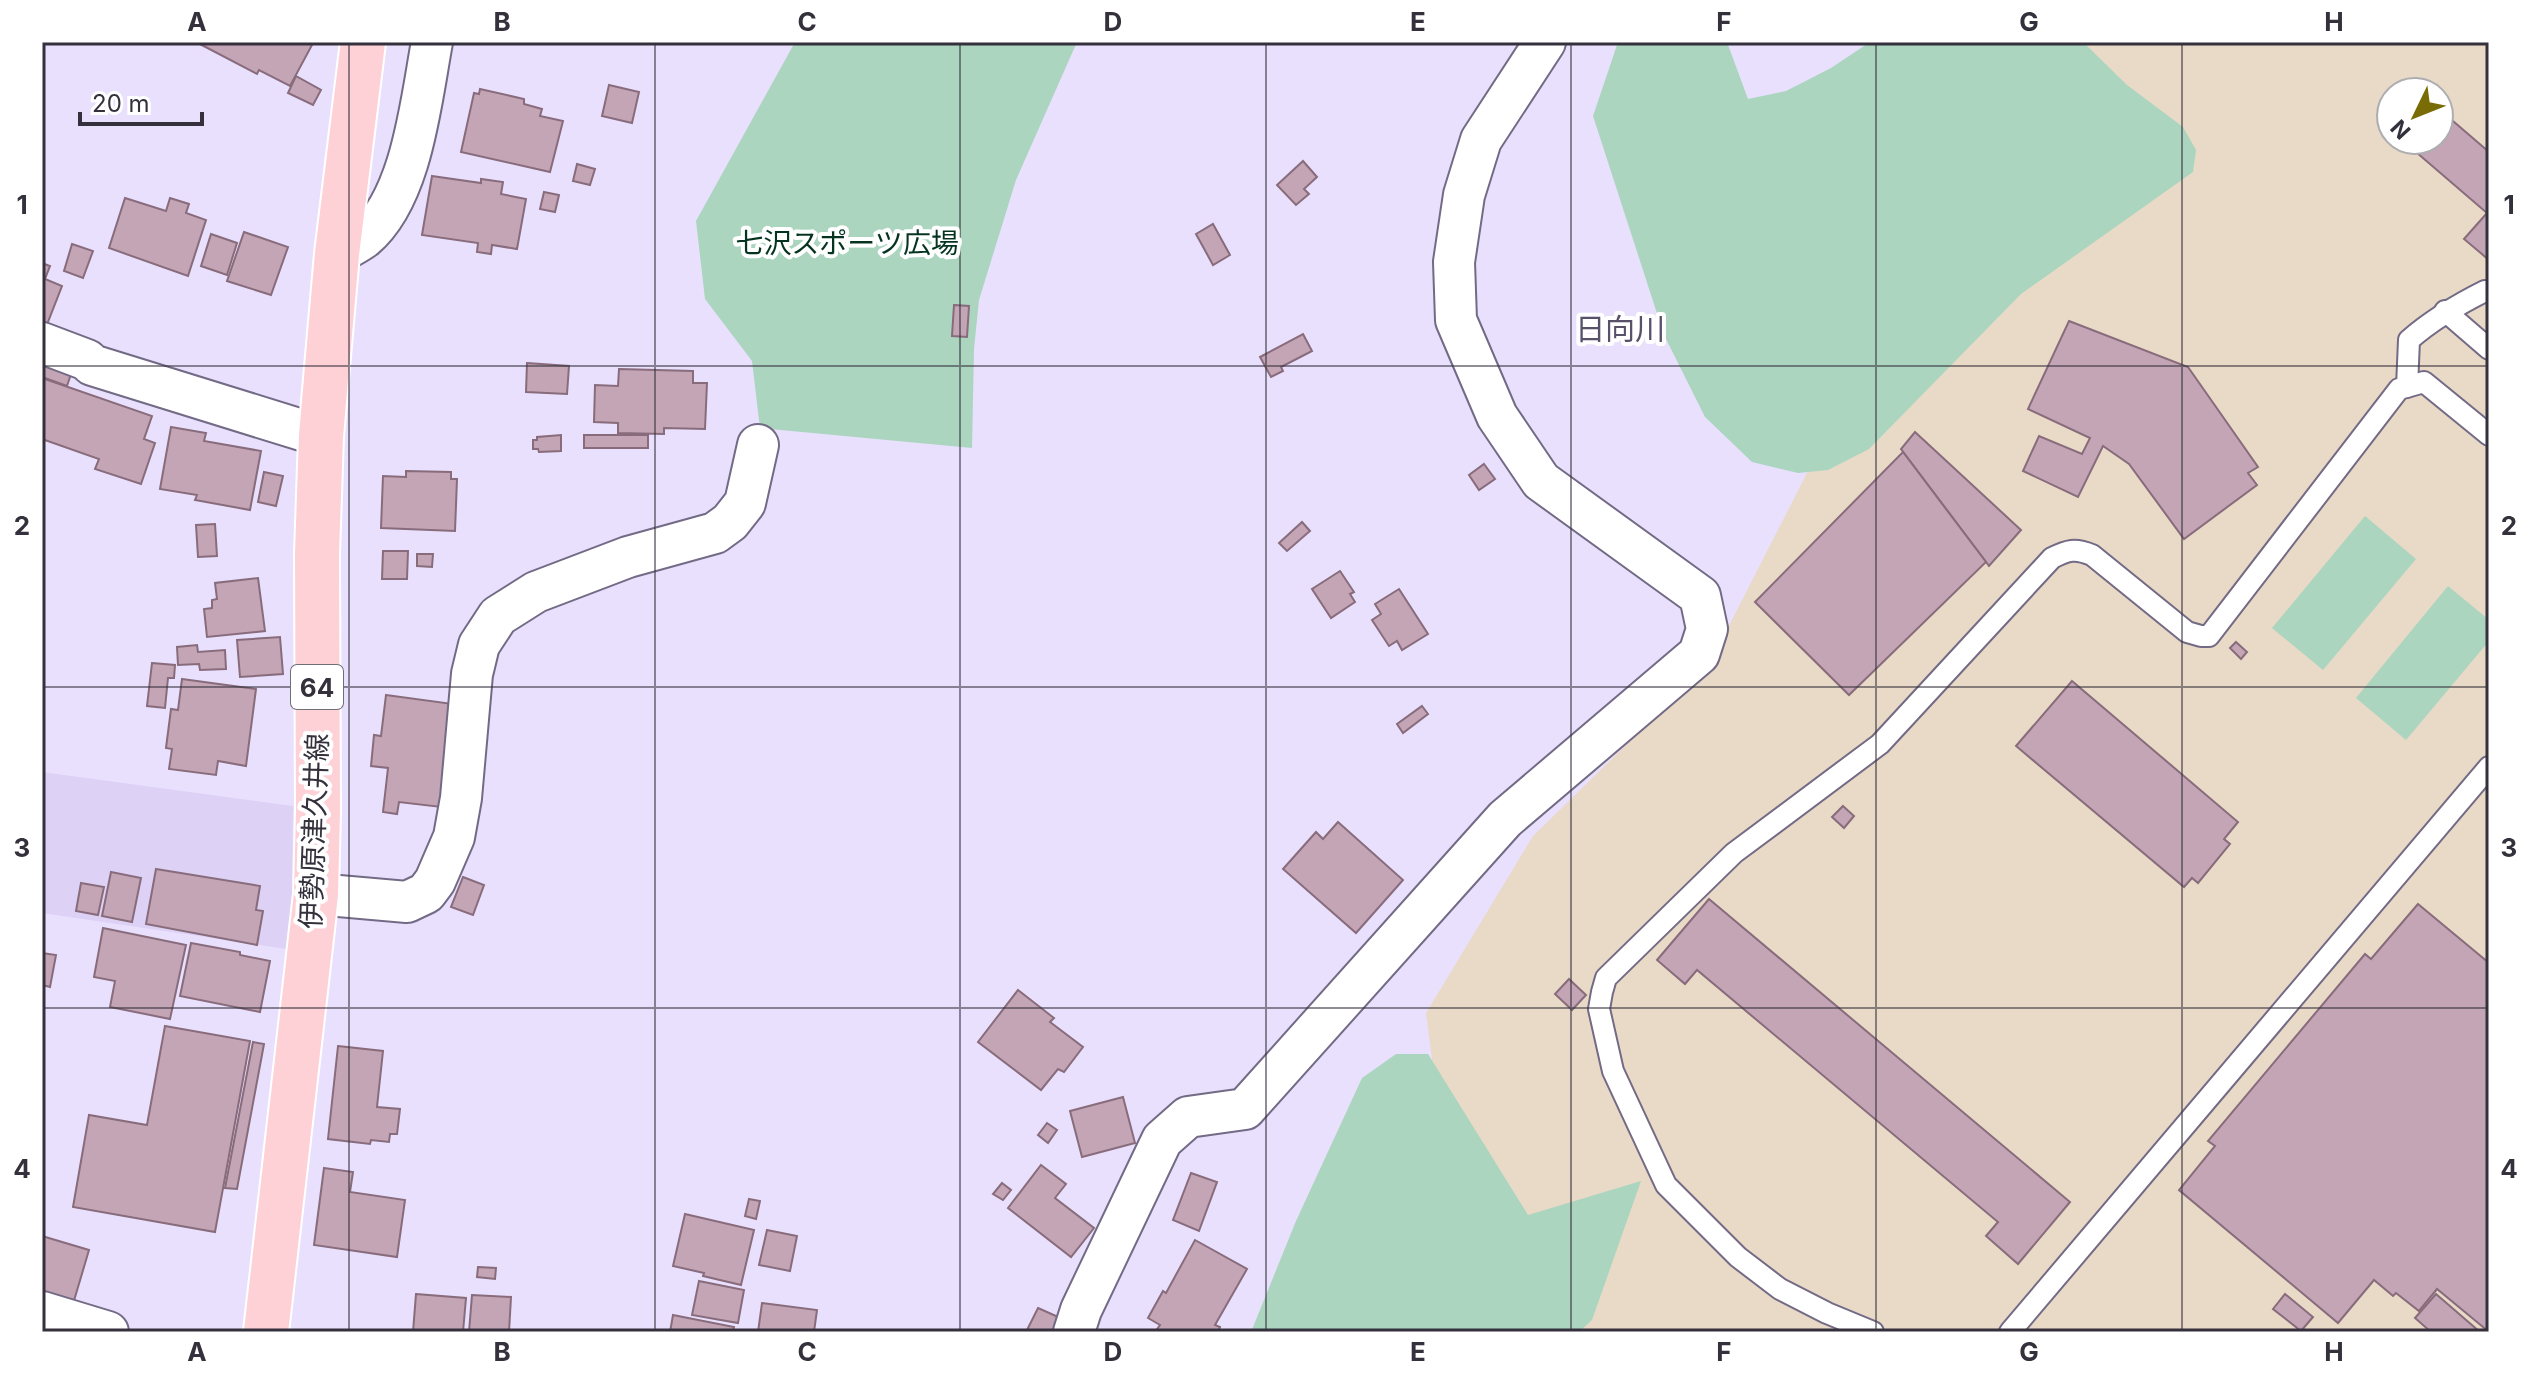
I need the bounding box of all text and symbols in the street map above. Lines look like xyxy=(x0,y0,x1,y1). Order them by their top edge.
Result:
text: A xyxy=(187,6,207,37)
text: B xyxy=(493,6,511,37)
text: C xyxy=(797,6,817,37)
text: D xyxy=(1104,6,1122,37)
text: E xyxy=(1410,6,1426,37)
text: F xyxy=(1716,6,1732,37)
text: G xyxy=(2019,6,2039,37)
text: H xyxy=(2324,6,2344,37)
scale bar xyxy=(80,76,202,126)
north arrow xyxy=(2375,76,2455,156)
text: 20 m xyxy=(92,89,150,118)
text: N xyxy=(2385,115,2416,145)
text: 1 xyxy=(16,189,28,220)
text: 1 xyxy=(2503,189,2515,220)
park label: 七沢スポーツ広場 xyxy=(735,226,959,260)
district label: 日向川 xyxy=(1575,311,1665,347)
text: 2 xyxy=(14,510,30,541)
text: 2 xyxy=(2501,510,2517,541)
road number: 64 xyxy=(291,665,343,709)
street label: 伊勢原津久井線 xyxy=(294,732,334,930)
text: 3 xyxy=(14,832,30,863)
text: 3 xyxy=(2501,832,2517,863)
text: 4 xyxy=(13,1153,31,1184)
text: 4 xyxy=(2500,1153,2518,1184)
text: A xyxy=(187,1336,207,1367)
text: B xyxy=(493,1336,511,1367)
text: C xyxy=(797,1336,817,1367)
text: D xyxy=(1104,1336,1122,1367)
text: E xyxy=(1410,1336,1426,1367)
text: F xyxy=(1716,1336,1732,1367)
text: G xyxy=(2019,1336,2039,1367)
text: H xyxy=(2324,1336,2344,1367)

